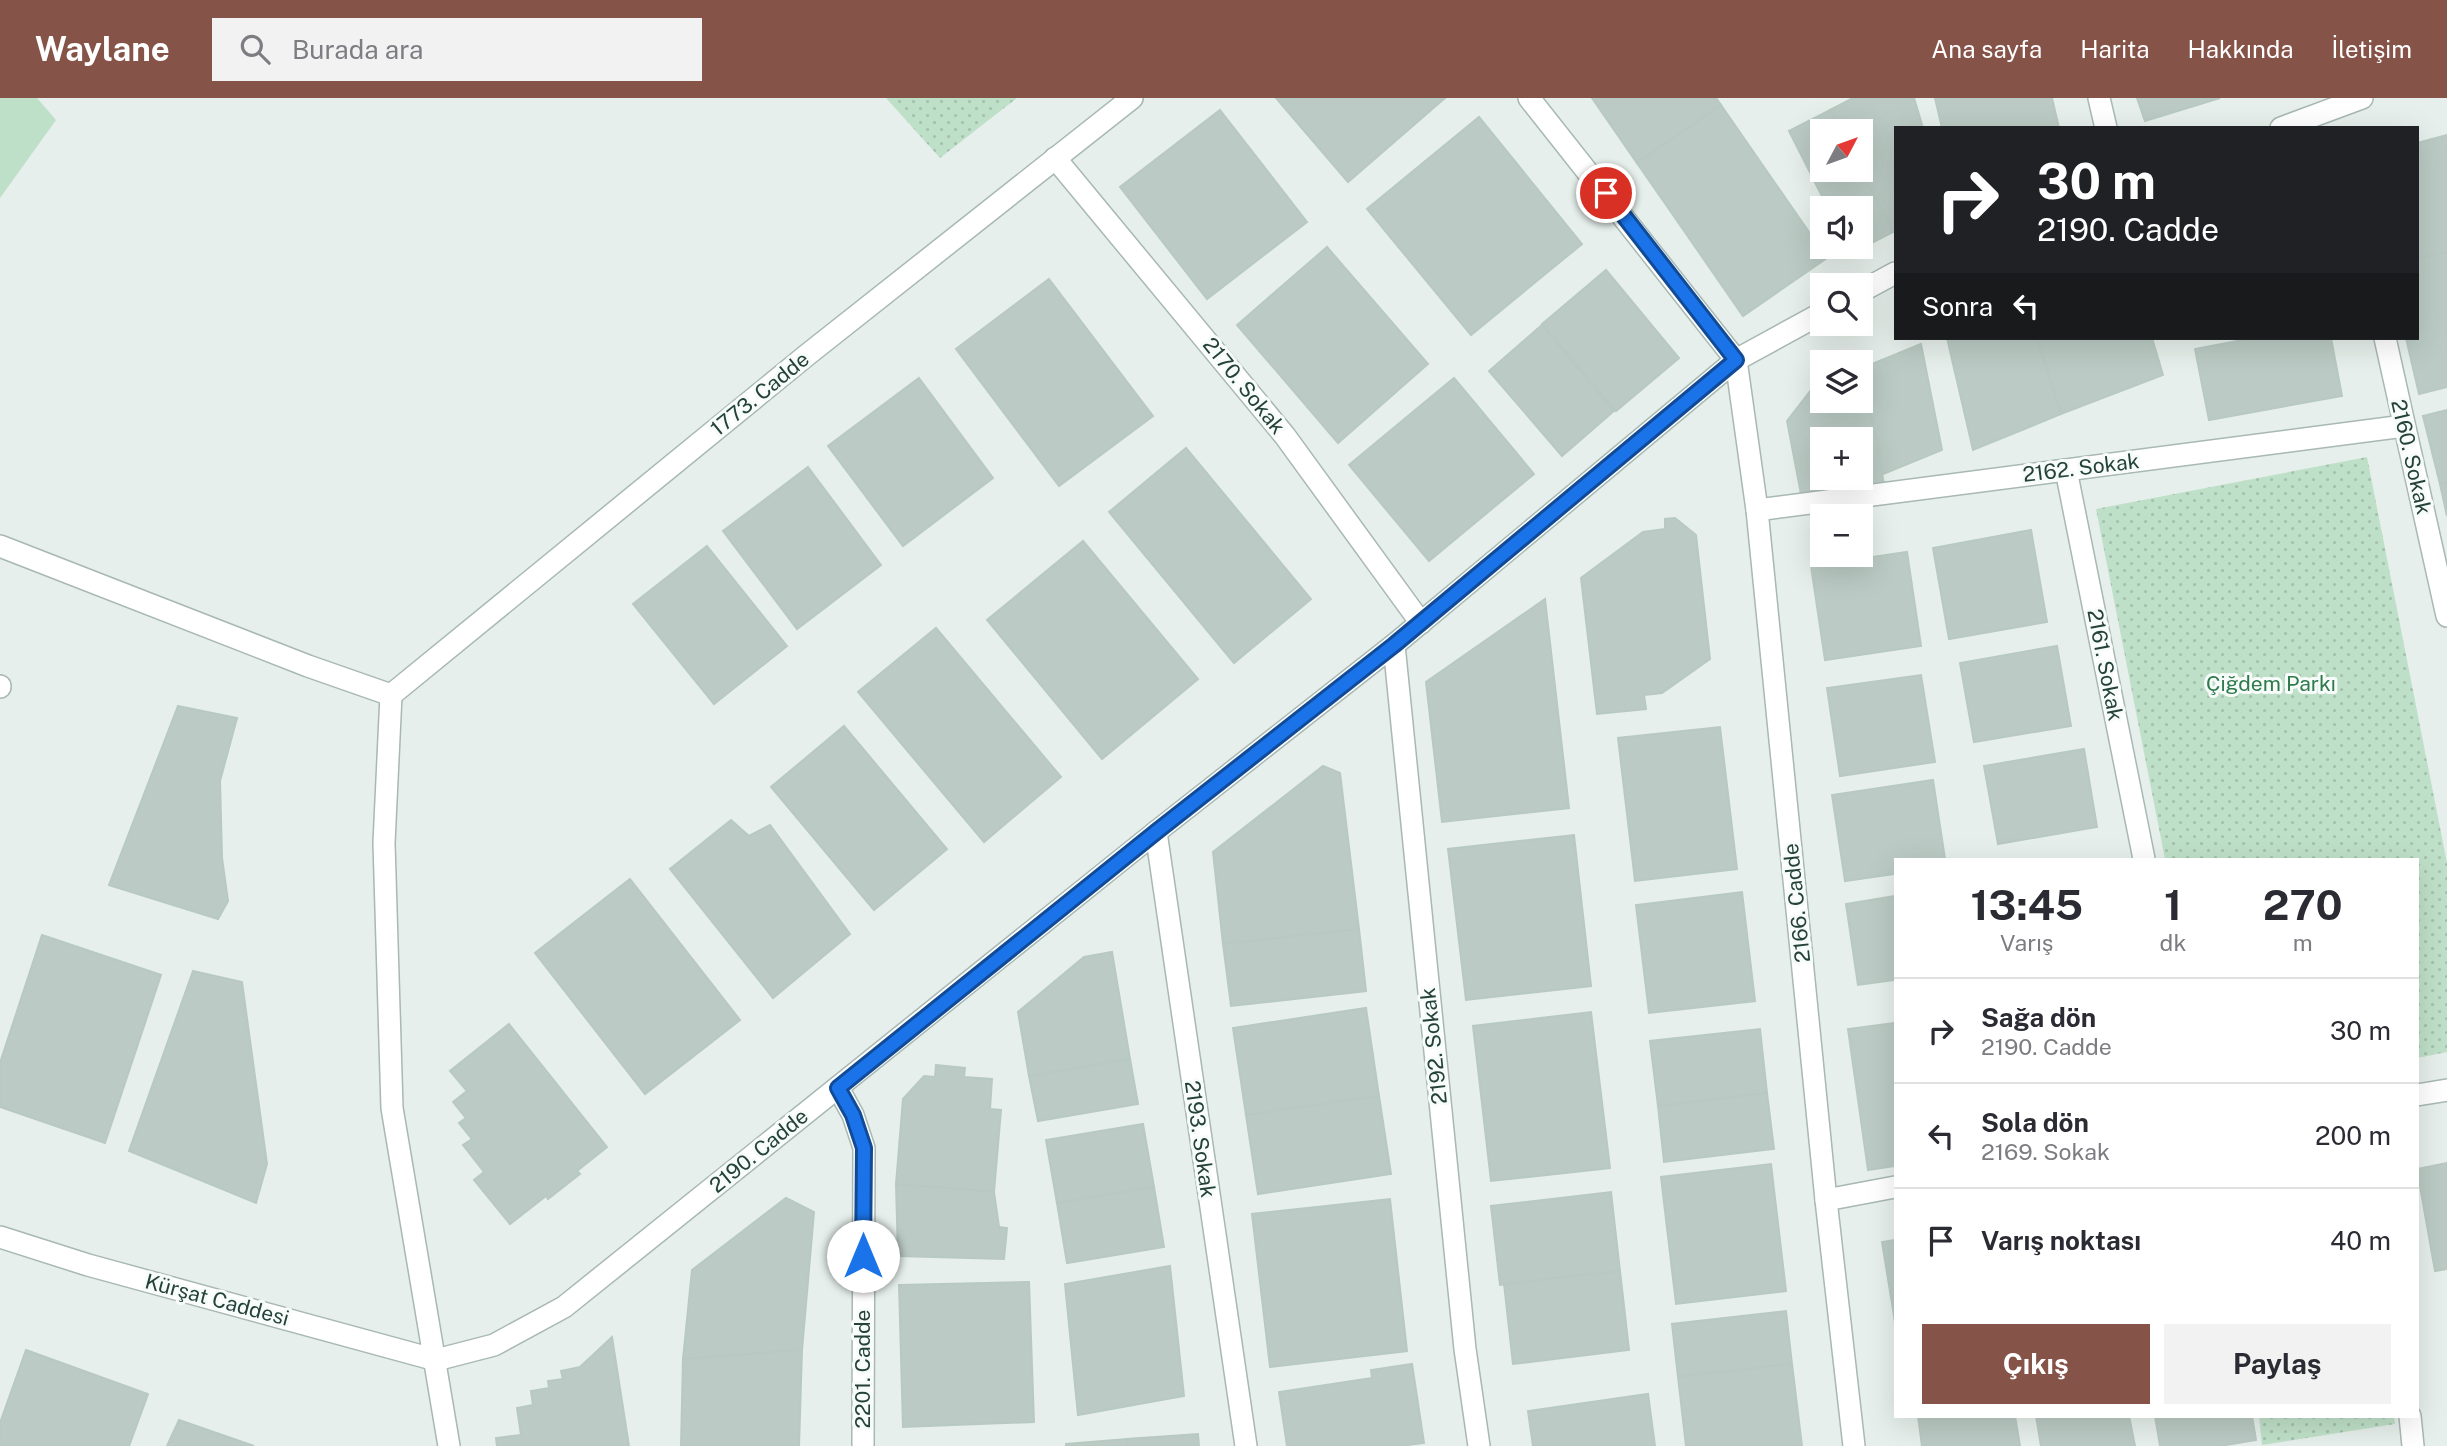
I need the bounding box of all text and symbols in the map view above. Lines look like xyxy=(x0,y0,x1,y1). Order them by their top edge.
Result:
search box xyxy=(212,18,702,81)
text: Waylane xyxy=(35,30,170,68)
icon: search xyxy=(236,30,274,68)
text: Burada ara xyxy=(292,34,423,65)
text: Ana sayfa xyxy=(1931,35,2042,63)
text: Harita xyxy=(2080,35,2150,63)
text: Hakkında xyxy=(2188,35,2293,63)
text: İletişim xyxy=(2331,35,2412,63)
north arrow xyxy=(1810,119,1872,182)
map controls xyxy=(1810,119,1873,567)
text: 30 m xyxy=(2037,152,2156,210)
icon: right xyxy=(1922,154,2013,245)
pin xyxy=(1576,163,1636,223)
icon: arrive xyxy=(1587,174,1625,212)
button: sound xyxy=(1810,196,1873,259)
text: 2190. Cadde xyxy=(2037,211,2219,248)
button: search xyxy=(1810,273,1873,336)
icon: left xyxy=(2007,287,2045,325)
text: Sonra xyxy=(1922,291,1993,322)
street label: 2170. Sokak xyxy=(1198,332,1291,439)
street label: 1773. Cadde xyxy=(705,346,814,441)
button: layers xyxy=(1810,350,1873,413)
street label: 2160. Sokak xyxy=(2386,397,2437,517)
button: + xyxy=(1810,427,1873,490)
street label: 2162. Sokak xyxy=(2021,448,2141,487)
button: − xyxy=(1810,504,1873,567)
street label: 2161. Sokak xyxy=(2082,607,2129,723)
park label: Çiğdem Parkı xyxy=(2206,671,2336,696)
street label: 2166. Cadde xyxy=(1778,842,1815,964)
text: 13:45 xyxy=(1971,880,2083,929)
text: 1 xyxy=(2164,880,2182,929)
text: 270 xyxy=(2263,880,2342,929)
text: Varış xyxy=(2000,929,2053,956)
text: dk xyxy=(2160,929,2186,956)
text: m xyxy=(2293,929,2313,956)
street label: 2192. Sokak xyxy=(1415,986,1452,1106)
text: Sağa dön xyxy=(1981,1002,2096,1033)
icon: right xyxy=(1922,1012,1960,1050)
text: 30 m xyxy=(2330,1015,2391,1046)
text: 2190. Cadde xyxy=(1981,1033,2112,1060)
street label: 2193. Sokak xyxy=(1180,1079,1221,1199)
street label: 2190. Cadde xyxy=(704,1103,813,1198)
text: Sola dön xyxy=(1981,1107,2089,1138)
icon: left xyxy=(1922,1117,1960,1155)
text: 200 m xyxy=(2315,1120,2391,1151)
text: 2169. Sokak xyxy=(1981,1138,2110,1165)
position arrow xyxy=(826,1219,900,1293)
icon: arrive xyxy=(1922,1222,1960,1260)
text: Varış noktası xyxy=(1981,1225,2141,1256)
text: 40 m xyxy=(2330,1225,2391,1256)
street label: Kürşat Caddesi xyxy=(143,1268,292,1331)
street label: 2201. Cadde xyxy=(850,1310,875,1429)
button: Çıkış xyxy=(1922,1324,2150,1404)
button: Paylaş xyxy=(2164,1324,2391,1404)

